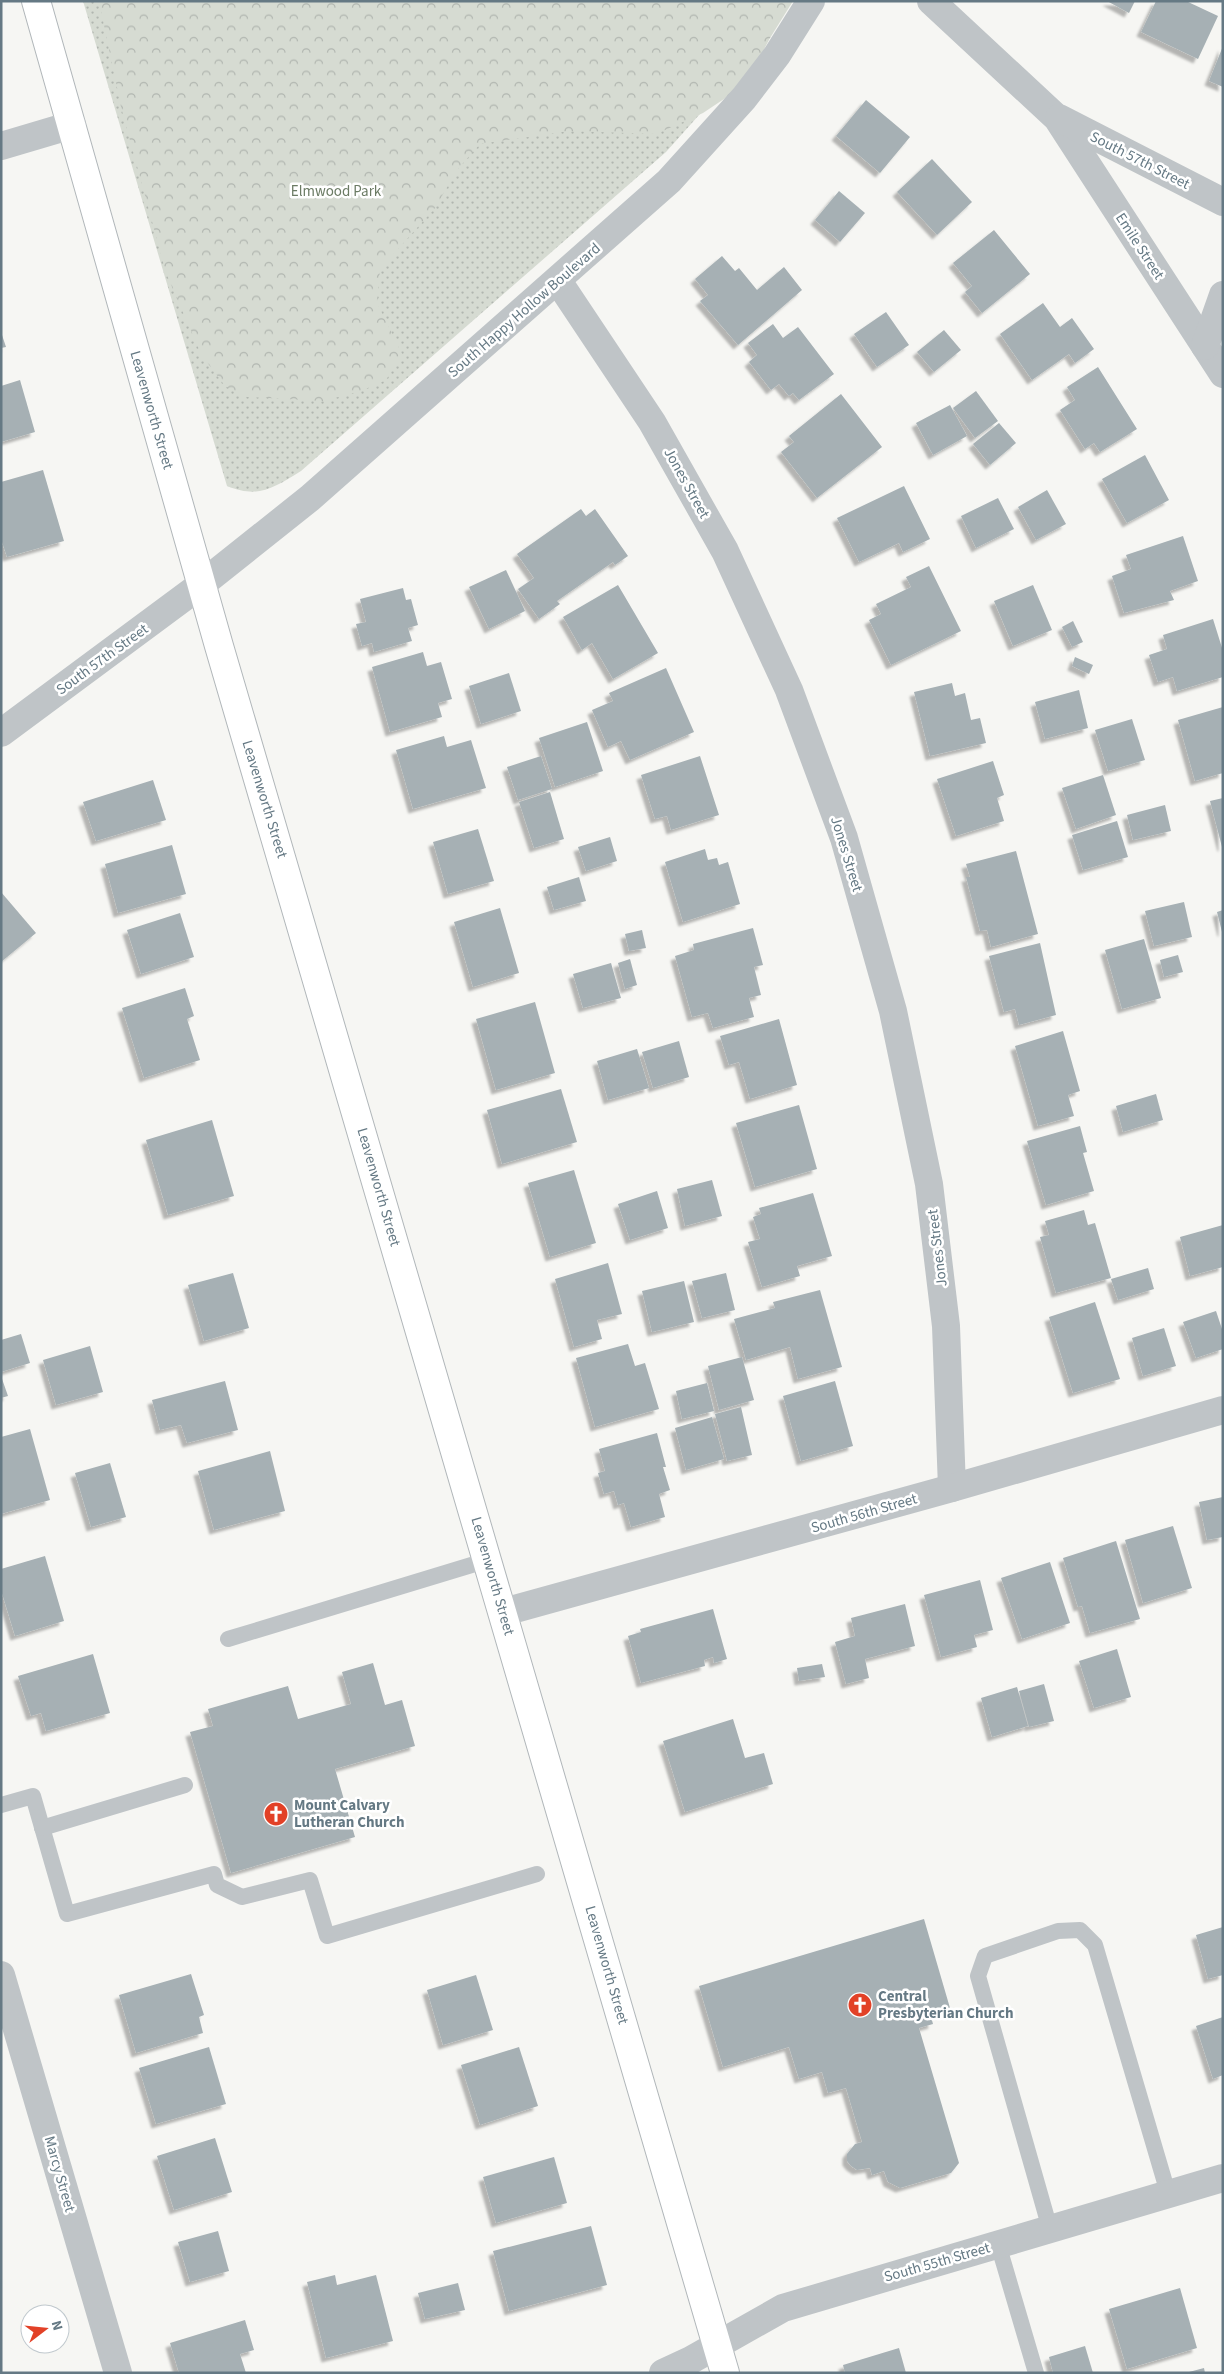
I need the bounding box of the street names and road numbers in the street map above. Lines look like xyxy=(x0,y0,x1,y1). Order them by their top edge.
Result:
street label: South 57th Street xyxy=(1086,126,1193,195)
street label: Emile Street xyxy=(1110,209,1169,284)
street label: South Happy Hollow Boulevard xyxy=(443,238,605,383)
street label: Leavenworth Street xyxy=(125,348,178,472)
street label: Jones Street xyxy=(659,444,715,522)
street label: South 57th Street xyxy=(52,619,153,700)
street label: Leavenworth Street xyxy=(237,738,292,861)
street label: Jones Street xyxy=(825,814,868,894)
street label: Leavenworth Street xyxy=(352,1125,405,1249)
street label: Jones Street xyxy=(922,1208,953,1288)
street label: South 56th Street xyxy=(809,1488,920,1539)
street label: Leavenworth Street xyxy=(466,1514,519,1638)
street label: Leavenworth Street xyxy=(580,1903,633,2027)
street label: Marcy Street xyxy=(39,2134,80,2215)
street label: South 55th Street xyxy=(882,2237,993,2288)

